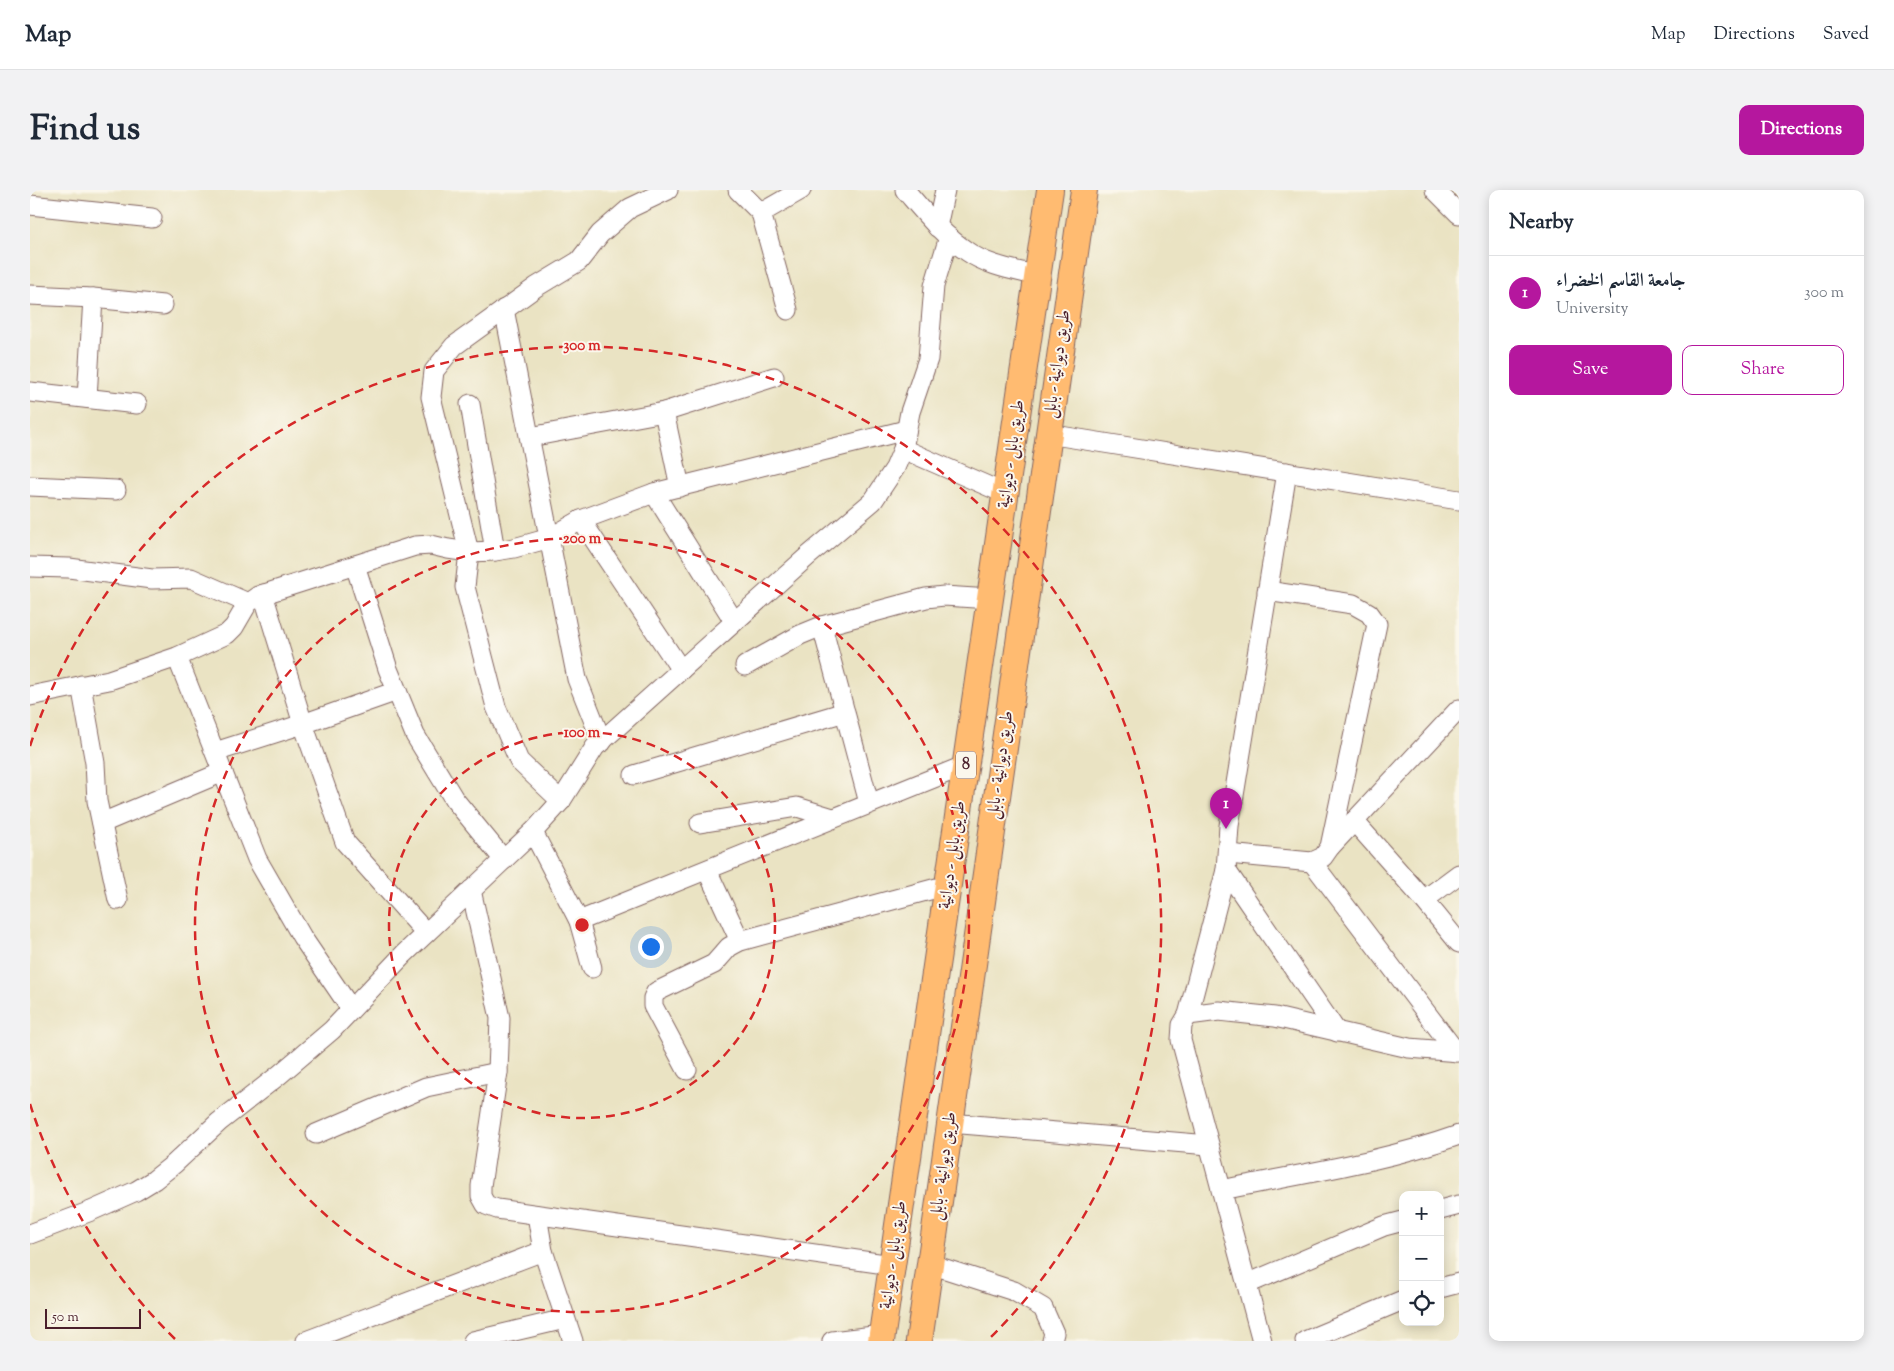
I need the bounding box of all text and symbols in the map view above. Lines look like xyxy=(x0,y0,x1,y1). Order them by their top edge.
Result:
text: Map xyxy=(25,18,71,52)
text: Map xyxy=(1651,22,1686,48)
text: Directions xyxy=(1714,22,1795,48)
text: Saved xyxy=(1823,22,1869,48)
text: Find us xyxy=(30,105,140,156)
button: Directions xyxy=(1739,105,1864,155)
text: Nearby xyxy=(1509,208,1574,238)
text: جامعة القاسم الخضراء xyxy=(1556,268,1685,295)
text: 1 xyxy=(1522,282,1528,305)
text: 300 m xyxy=(1804,282,1844,305)
text: University xyxy=(1556,298,1629,321)
street label: طريق ديوانية - بابل xyxy=(1038,308,1078,420)
text: 300 m xyxy=(563,336,601,357)
button: Save xyxy=(1509,345,1672,395)
button: Share xyxy=(1682,345,1844,395)
street label: طريق بابل - ديوانية xyxy=(992,398,1032,510)
text: 200 m xyxy=(563,529,602,550)
street label: طريق ديوانية - بابل xyxy=(981,709,1021,821)
text: 100 m xyxy=(564,723,601,744)
road number: 8 xyxy=(956,752,976,778)
pin: 1 xyxy=(1210,788,1242,829)
street label: طريق بابل - ديوانية xyxy=(933,799,973,911)
centre of rings xyxy=(573,916,591,934)
your location xyxy=(638,934,664,960)
street label: طريق ديوانية - بابل xyxy=(924,1110,964,1222)
map controls xyxy=(1399,1191,1444,1326)
button: + xyxy=(1399,1191,1444,1236)
street label: طريق بابل - ديوانية xyxy=(874,1199,914,1311)
button: − xyxy=(1399,1236,1444,1281)
button: locate xyxy=(1399,1281,1444,1326)
scale bar xyxy=(45,1306,141,1329)
text: 50 m xyxy=(52,1308,79,1328)

